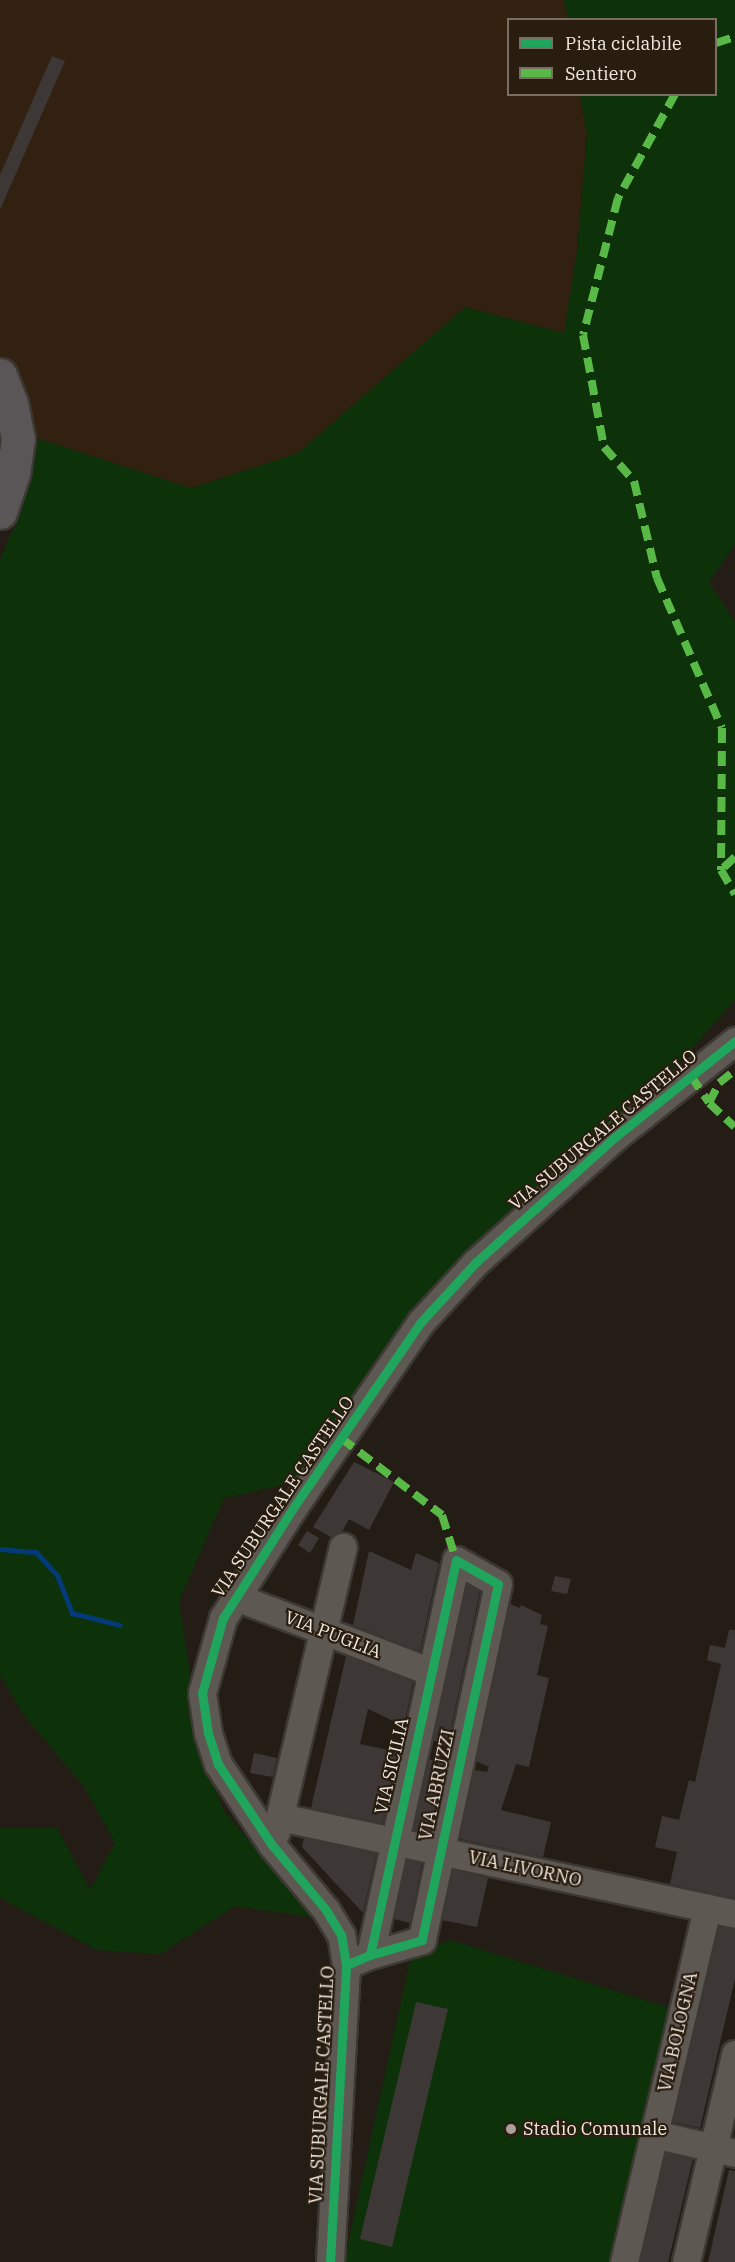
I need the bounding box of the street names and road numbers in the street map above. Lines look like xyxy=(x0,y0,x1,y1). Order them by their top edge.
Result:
street label: VIA SUBURGALE CASTELLO xyxy=(505,1045,701,1215)
street label: VIA SUBURGALE CASTELLO xyxy=(207,1392,359,1602)
street label: VIA PUGLIA xyxy=(282,1607,384,1663)
street label: VIA SICILIA xyxy=(370,1715,414,1817)
street label: VIA ABRUZZI xyxy=(415,1727,459,1843)
street label: VIA LIVORNO xyxy=(466,1846,584,1892)
street label: VIA SUBURGALE CASTELLO xyxy=(305,1965,339,2205)
street label: VIA BOLOGNA xyxy=(654,1970,702,2094)

